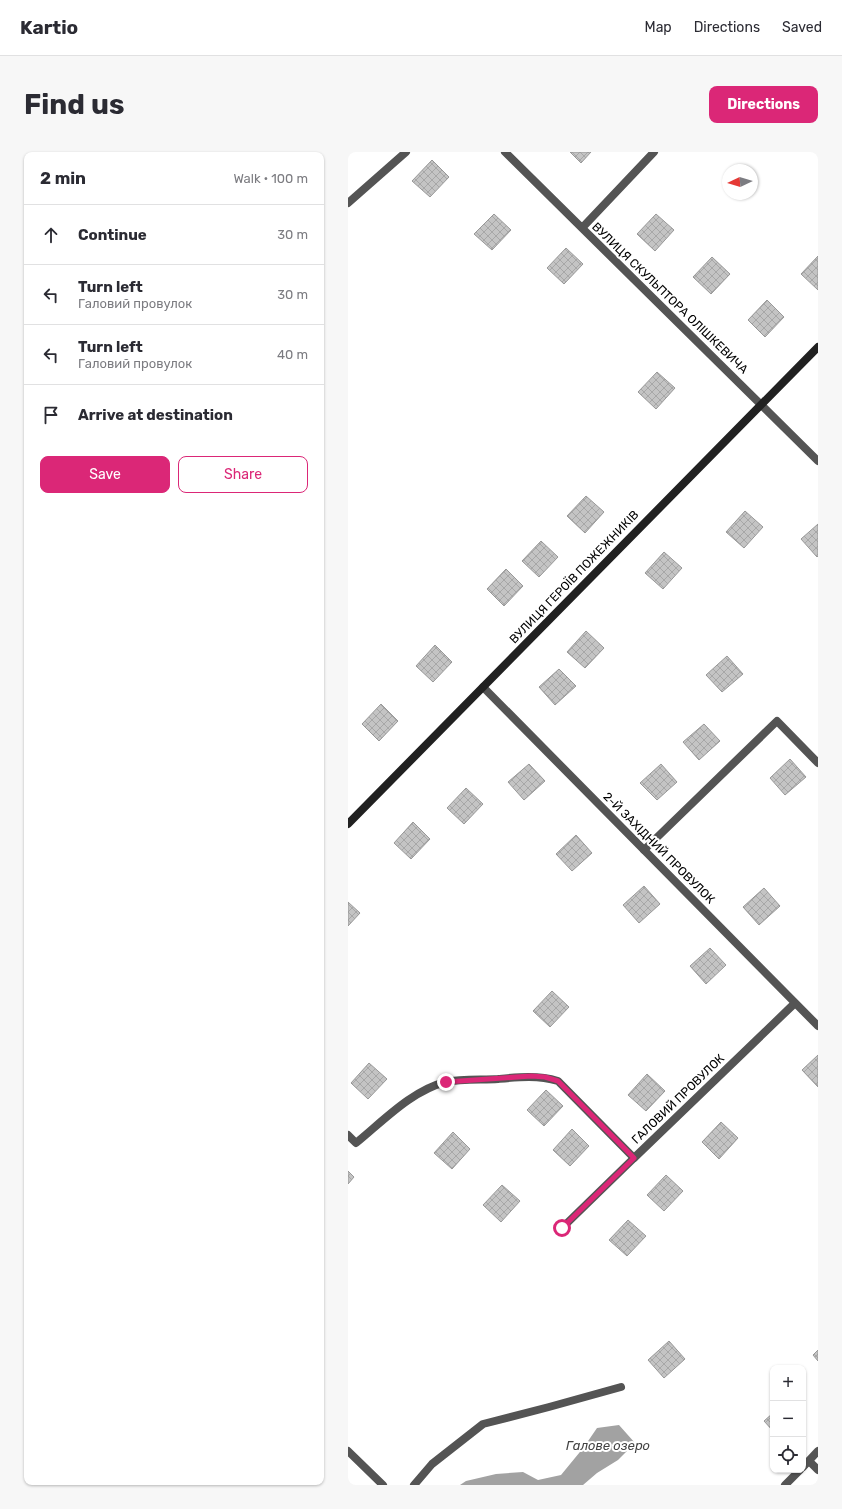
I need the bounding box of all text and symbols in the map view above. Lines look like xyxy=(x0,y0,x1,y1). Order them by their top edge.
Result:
text: Kartio xyxy=(20,16,78,39)
text: Map xyxy=(645,19,672,36)
text: Directions xyxy=(694,19,760,36)
text: Saved xyxy=(782,19,822,36)
button: Directions xyxy=(709,86,818,123)
text: Find us xyxy=(24,88,124,121)
north arrow xyxy=(722,164,758,200)
text: 2 min xyxy=(40,168,86,188)
text: Walk · 100 m xyxy=(233,171,308,186)
street label: ВУЛИЦЯ СКУЛЬПТОРА ОЛІШКЕВИЧА xyxy=(589,220,751,376)
icon: ahead xyxy=(40,224,62,246)
text: Continue xyxy=(78,226,147,244)
text: 30 m xyxy=(277,227,308,242)
text: Turn left xyxy=(78,278,143,296)
icon: left xyxy=(40,284,62,306)
text: 30 m xyxy=(277,287,308,302)
text: Галовий провулок xyxy=(78,296,192,311)
text: Turn left xyxy=(78,338,143,356)
icon: left xyxy=(40,344,62,366)
text: 40 m xyxy=(277,347,308,362)
text: Галовий провулок xyxy=(78,356,192,371)
icon: arrive xyxy=(40,404,62,426)
text: Arrive at destination xyxy=(78,406,233,424)
button: Save xyxy=(40,456,170,493)
button: Share xyxy=(178,456,308,493)
street label: ВУЛИЦЯ ГЕРОЇВ ПОЖЕЖНИКІВ xyxy=(507,508,641,646)
street label: 2-Й ЗАХІДНИЙ ПРОВУЛОК xyxy=(600,789,718,907)
street label: ГАЛОВИЙ ПРОВУЛОК xyxy=(629,1051,727,1147)
route end xyxy=(437,1073,455,1091)
route start xyxy=(553,1219,571,1237)
map controls xyxy=(770,1365,806,1473)
button: + xyxy=(770,1365,806,1401)
button: − xyxy=(770,1401,806,1437)
button: locate xyxy=(770,1437,806,1473)
water label: Галове озеро xyxy=(566,1438,650,1453)

